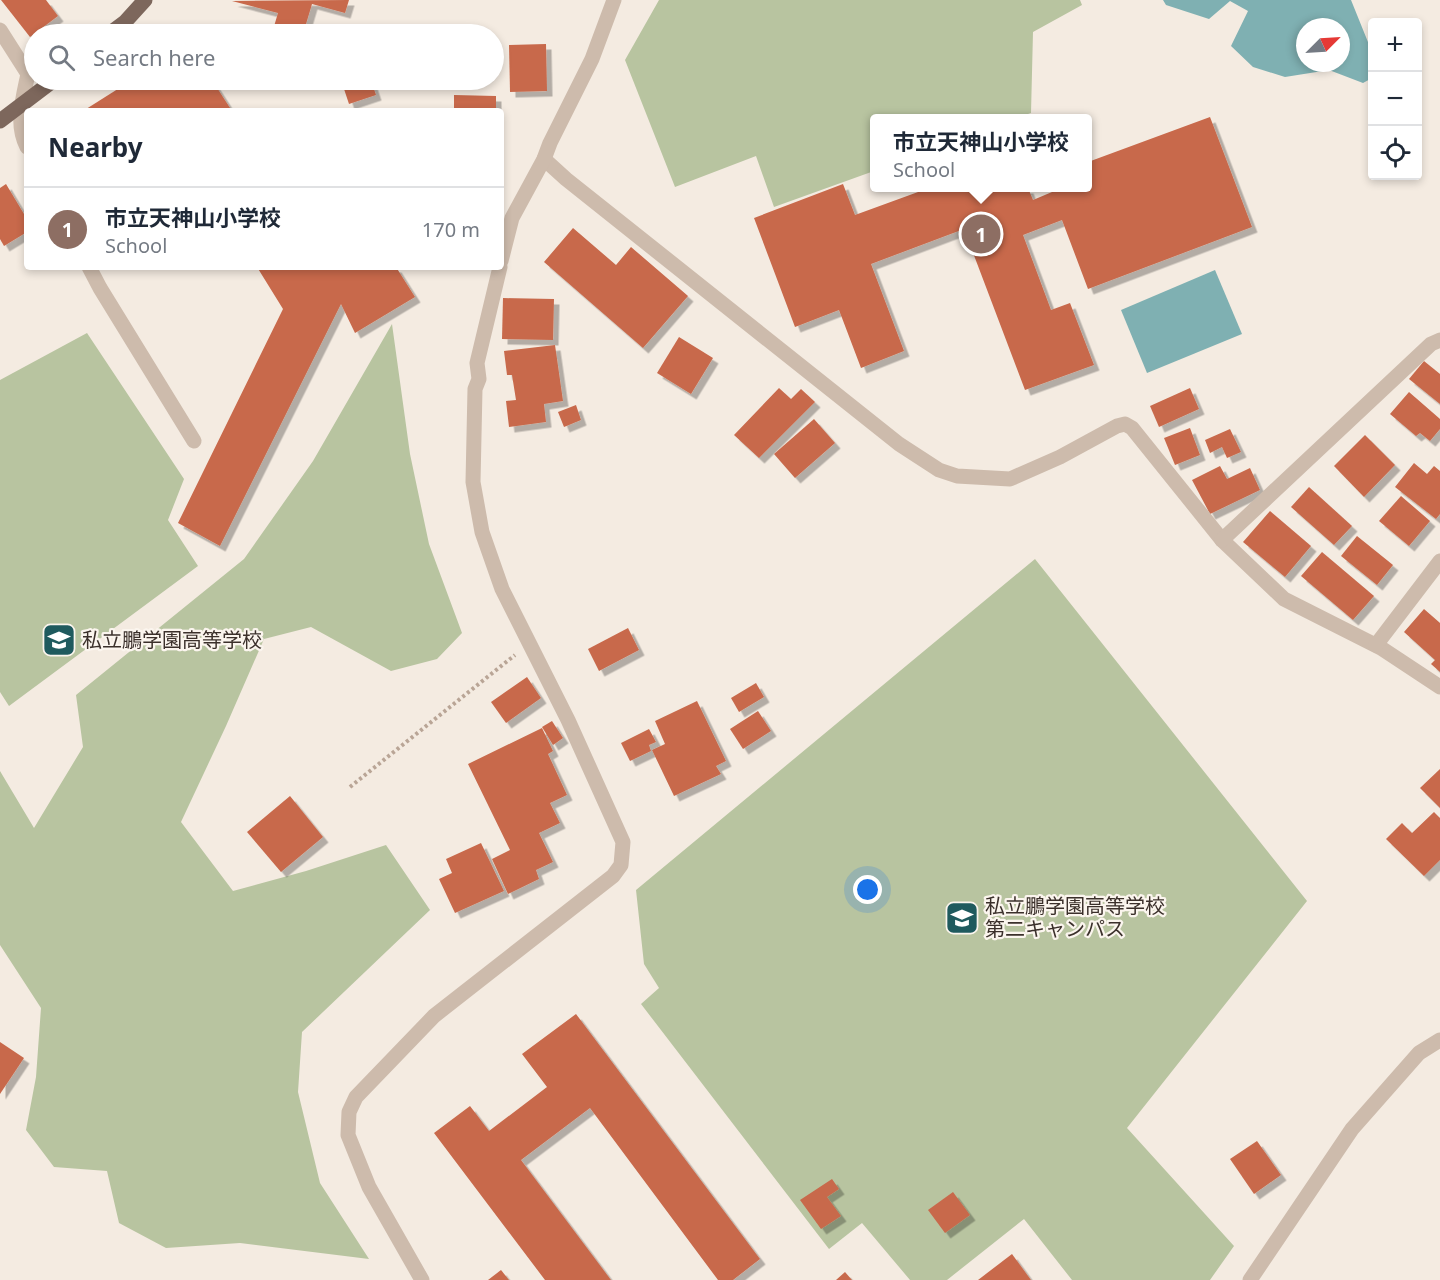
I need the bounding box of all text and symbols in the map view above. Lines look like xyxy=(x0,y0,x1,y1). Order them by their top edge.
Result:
north arrow xyxy=(1296,18,1350,72)
map controls xyxy=(1368,18,1422,180)
button: + xyxy=(1368,18,1422,72)
search box xyxy=(24,24,504,90)
icon: search xyxy=(45,41,78,74)
text: Search here xyxy=(93,42,215,72)
button: − xyxy=(1368,72,1422,126)
popup xyxy=(870,114,1092,192)
text: 市立天神山小学校 xyxy=(893,126,1069,156)
button: locate xyxy=(1368,126,1422,180)
text: Nearby xyxy=(48,129,143,165)
text: School xyxy=(893,156,955,183)
text: 市立天神山小学校 xyxy=(105,202,281,232)
pin: 1 xyxy=(962,212,1000,256)
text: 1 xyxy=(62,216,73,243)
text: 170 m xyxy=(422,216,480,243)
text: School xyxy=(105,232,167,259)
school or university icon: 私立鵬学園高等学校 xyxy=(41,622,77,658)
place label: 私立鵬学園高等学校 xyxy=(82,626,262,653)
your location xyxy=(853,875,882,904)
place label: 私立鵬学園高等学校 第二キャンパス xyxy=(985,892,1165,942)
school or university icon: 私立鵬学園高等学校 第二キャンパス xyxy=(944,900,980,936)

